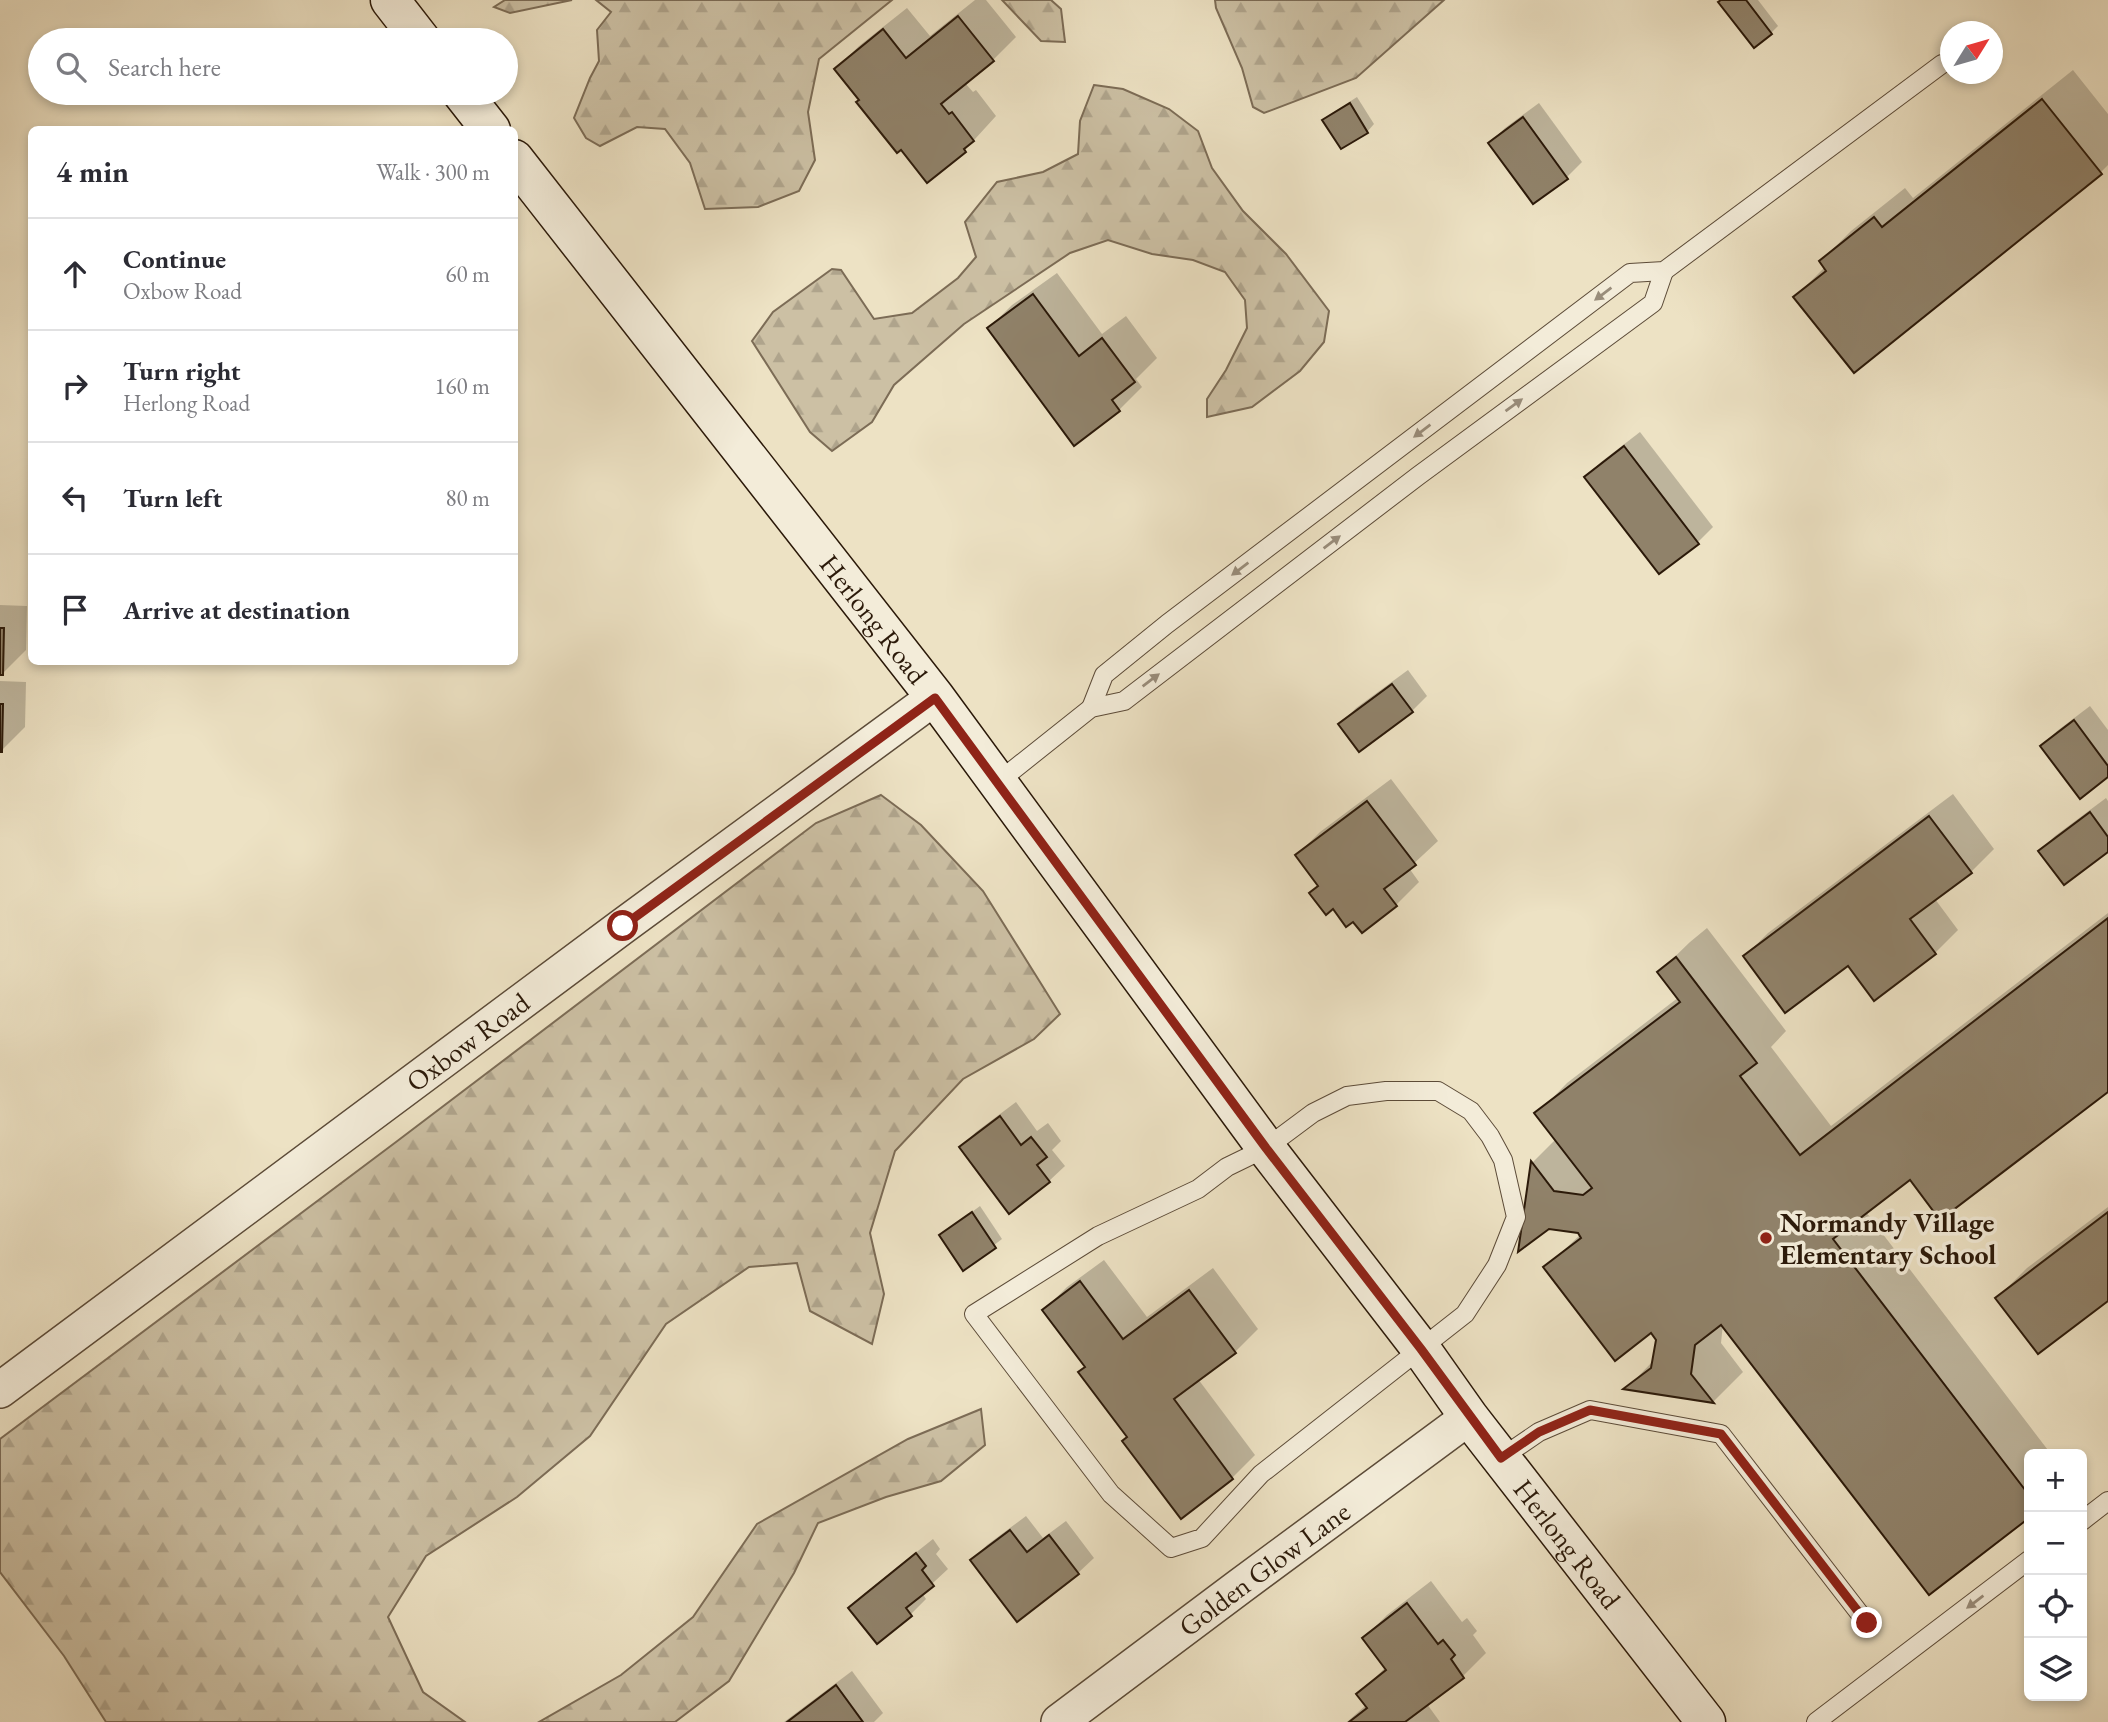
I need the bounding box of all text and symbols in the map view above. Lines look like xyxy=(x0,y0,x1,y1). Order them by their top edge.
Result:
north arrow xyxy=(1940,21,2003,84)
search box xyxy=(28,28,518,105)
icon: search xyxy=(52,48,90,86)
text: Search here xyxy=(108,50,221,84)
text: 4 min xyxy=(56,152,129,191)
text: Walk · 300 m xyxy=(376,157,490,187)
text: Continue xyxy=(123,242,226,276)
icon: ahead xyxy=(56,255,94,293)
text: 60 m xyxy=(445,259,490,289)
text: Oxbow Road xyxy=(123,276,242,306)
one-way arrow xyxy=(1594,287,1612,301)
text: Turn right xyxy=(123,354,241,388)
icon: right xyxy=(56,367,94,405)
text: 160 m xyxy=(434,371,490,401)
text: Herlong Road xyxy=(123,388,250,418)
one-way arrow xyxy=(1505,398,1523,412)
one-way arrow xyxy=(1413,424,1431,439)
icon: left xyxy=(56,479,94,517)
text: Turn left xyxy=(123,481,222,515)
text: 80 m xyxy=(445,483,490,513)
one-way arrow xyxy=(1323,535,1341,549)
street label: Herlong Road xyxy=(812,547,936,692)
one-way arrow xyxy=(1232,561,1250,576)
icon: arrive xyxy=(56,591,94,629)
text: Arrive at destination xyxy=(123,593,350,627)
one-way arrow xyxy=(1142,673,1161,687)
route start xyxy=(607,910,638,941)
street label: Oxbow Road xyxy=(399,984,537,1099)
place label: Normandy Village Elementary School xyxy=(1780,1204,1996,1272)
marker: Normandy Village Elementary School xyxy=(1758,1230,1774,1246)
map controls xyxy=(2024,1449,2087,1701)
button: + xyxy=(2024,1449,2087,1512)
street label: Herlong Road xyxy=(1506,1471,1630,1616)
street label: Golden Glow Lane xyxy=(1171,1493,1357,1644)
button: − xyxy=(2024,1512,2087,1575)
button: locate xyxy=(2024,1575,2087,1638)
one-way arrow xyxy=(1966,1594,1984,1608)
route end xyxy=(1851,1607,1882,1638)
button: layers xyxy=(2024,1638,2087,1701)

